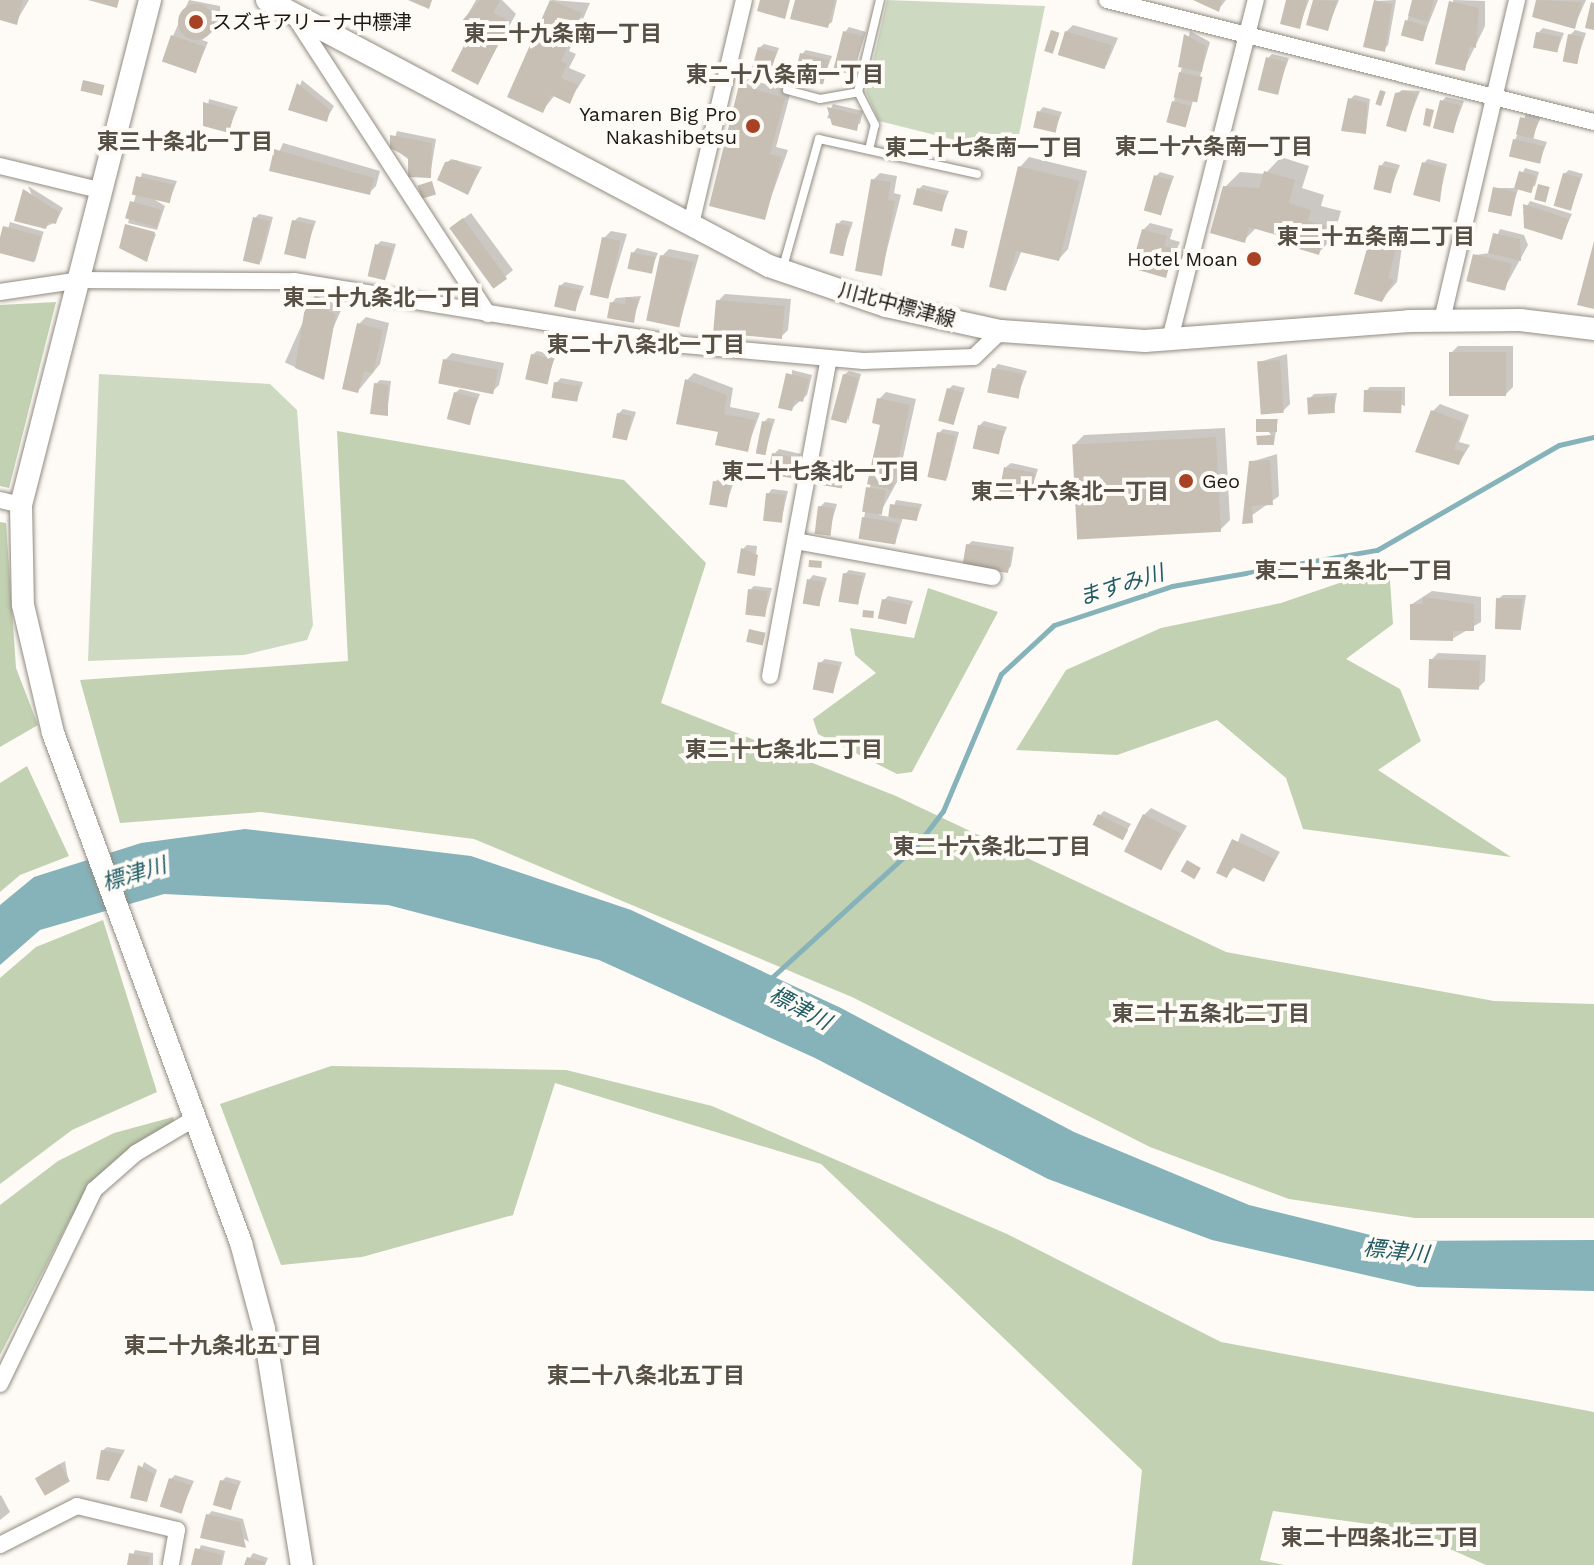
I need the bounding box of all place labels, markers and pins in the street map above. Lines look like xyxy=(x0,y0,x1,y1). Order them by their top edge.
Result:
place label: スズキアリーナ中標津 xyxy=(212,10,412,34)
marker: スズキアリーナ中標津 xyxy=(187,13,205,31)
place label: Yamaren Big Pro Nakashibetsu xyxy=(579,102,737,149)
marker: Yamaren Big Pro Nakashibetsu xyxy=(744,117,762,135)
place label: Hotel Moan xyxy=(1126,247,1238,271)
marker: Hotel Moan xyxy=(1245,250,1263,268)
place label: Geo xyxy=(1202,469,1240,493)
marker: Geo xyxy=(1177,472,1195,490)

